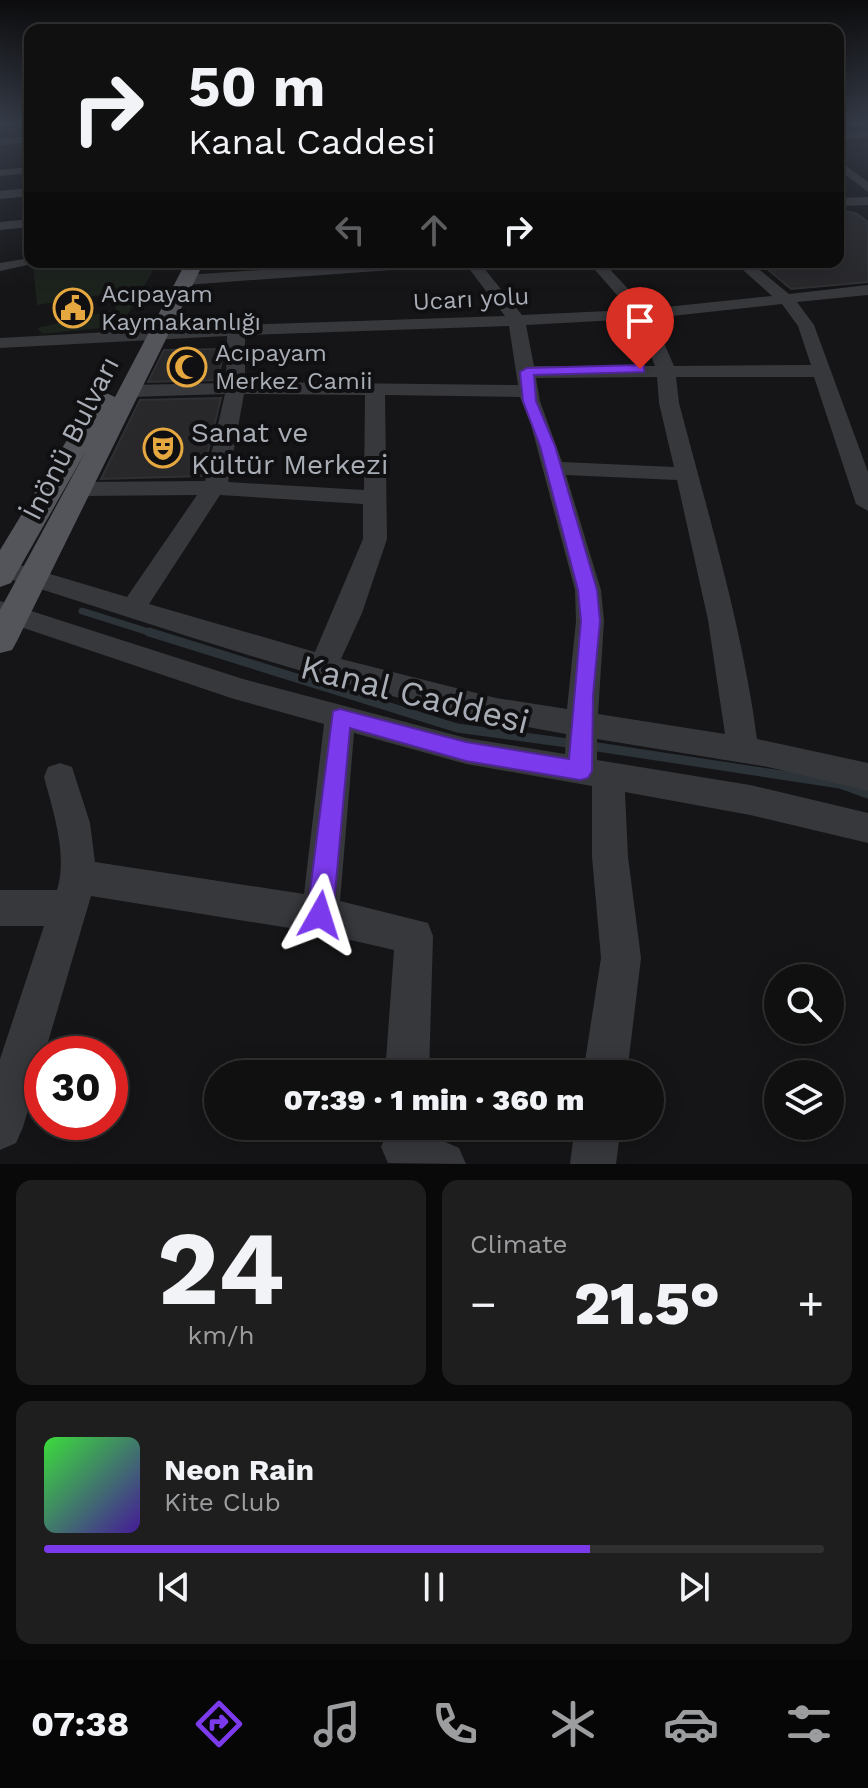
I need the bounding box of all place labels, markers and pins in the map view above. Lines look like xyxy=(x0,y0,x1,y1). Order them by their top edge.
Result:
place label: Acıpayam Kaymakamlığı xyxy=(101,280,261,336)
public building icon: Acıpayam Kaymakamlığı xyxy=(52,287,94,329)
pin xyxy=(606,287,674,369)
place label: Acıpayam Merkez Camii xyxy=(215,339,373,395)
mosque icon: Acıpayam Merkez Camii xyxy=(166,346,208,388)
place label: Sanat ve Kültür Merkezi xyxy=(191,416,389,481)
theatre icon: Sanat ve Kültür Merkezi xyxy=(142,427,184,469)

